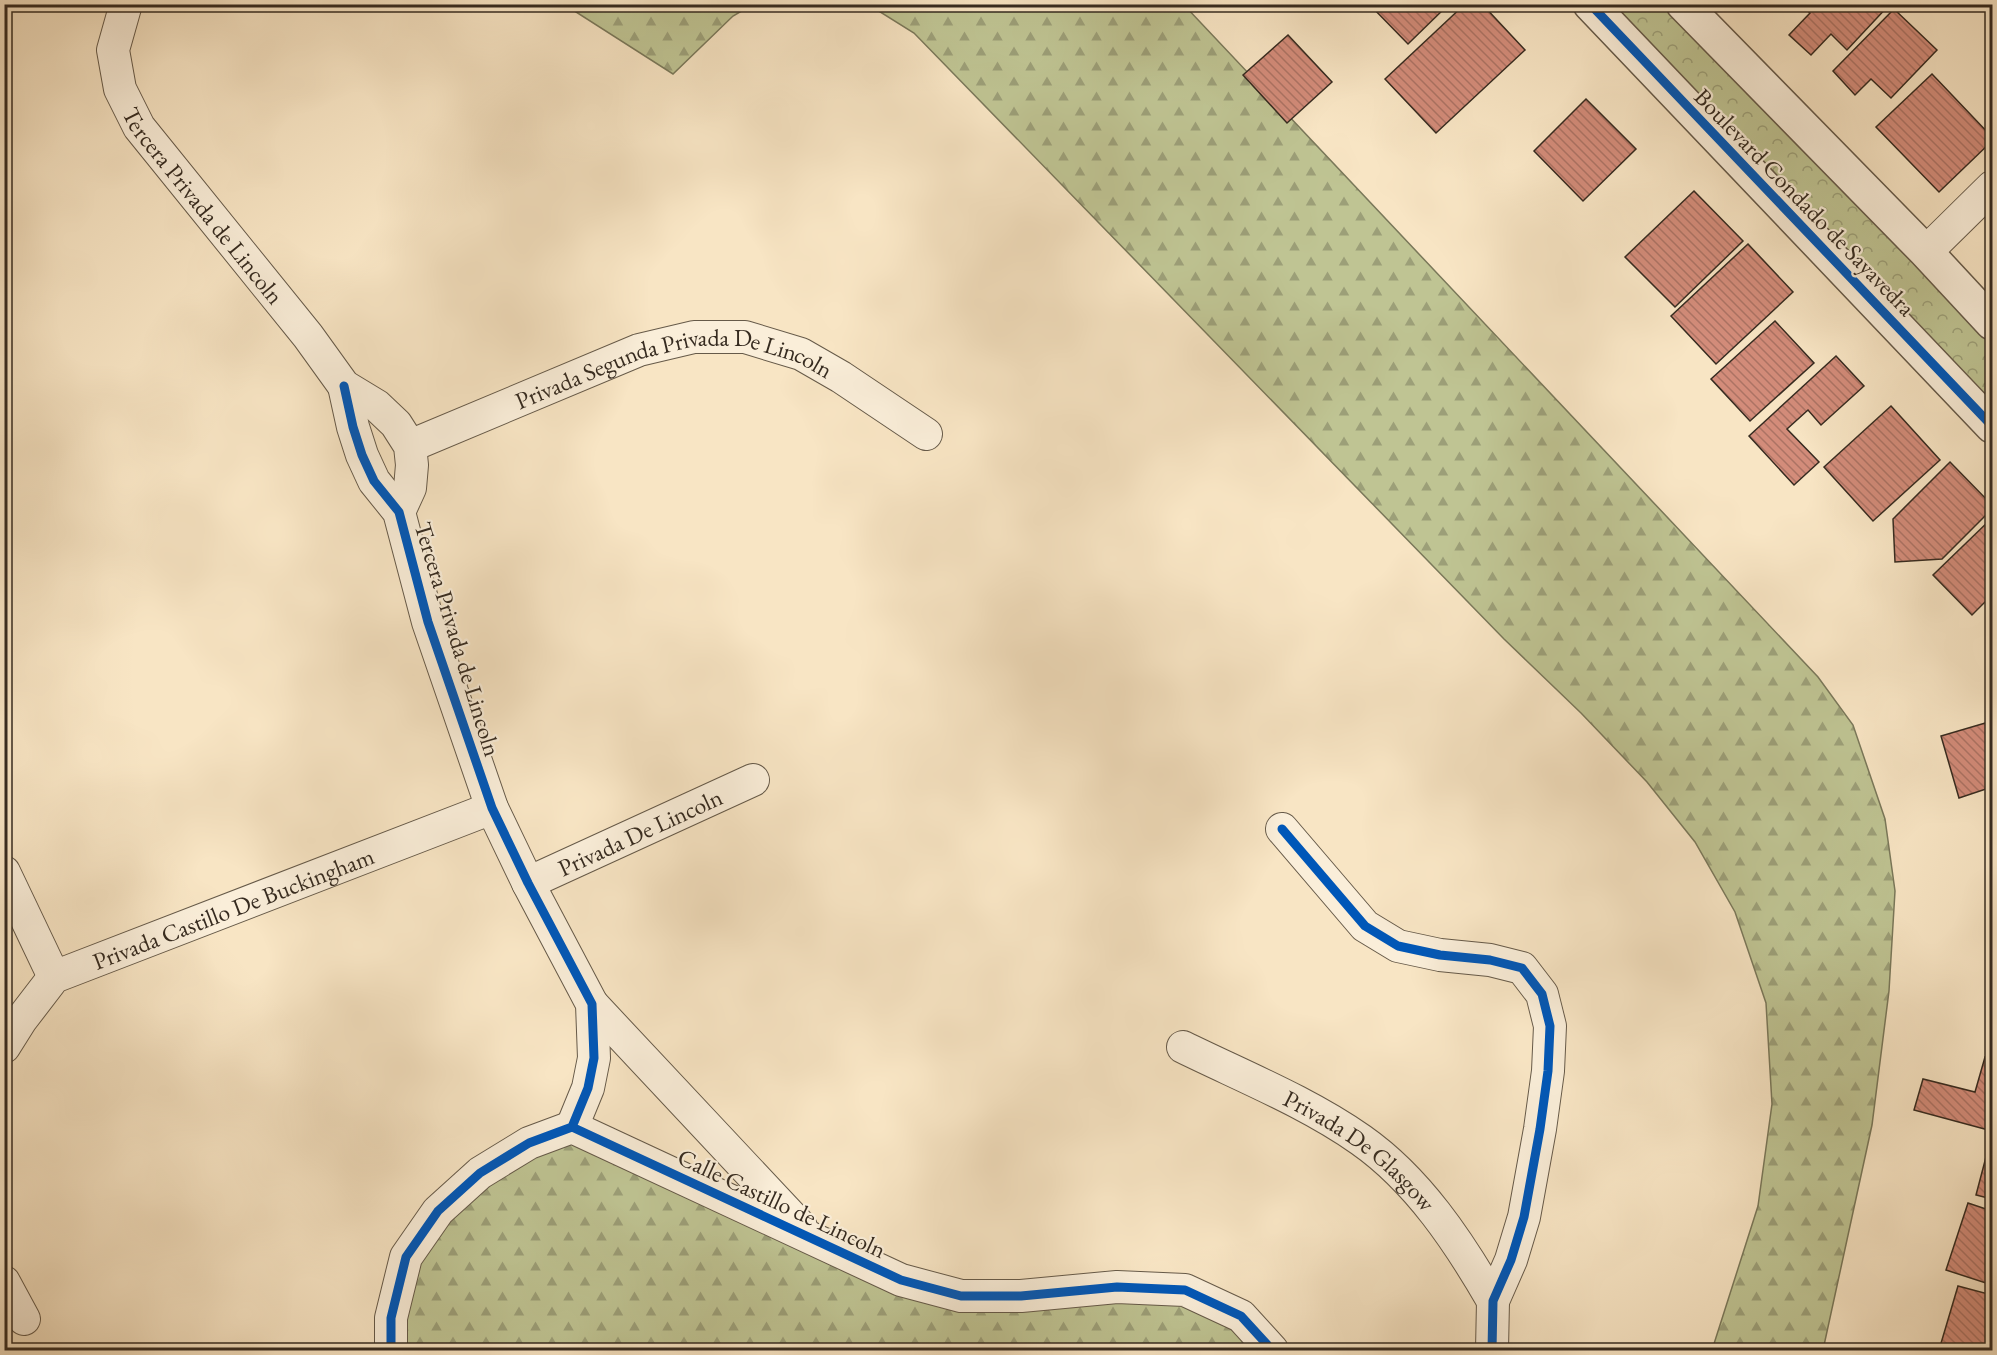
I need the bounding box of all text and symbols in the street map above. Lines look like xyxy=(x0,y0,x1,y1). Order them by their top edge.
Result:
street label: Boulevard Condado de Sayavedra xyxy=(1688,81,1923,323)
street label: Tercera Privada de Lincoln xyxy=(116,101,291,310)
street label: Privada Segunda Privada De Lincoln xyxy=(510,321,839,416)
street label: Tercera Privada de Lincoln xyxy=(408,518,509,760)
street label: Privada De Lincoln xyxy=(553,781,727,883)
street label: Privada Castillo De Buckingham xyxy=(88,839,379,976)
street label: Privada De Glasgow xyxy=(1279,1082,1443,1218)
street label: Calle Castillo de Lincoln xyxy=(673,1141,891,1265)

